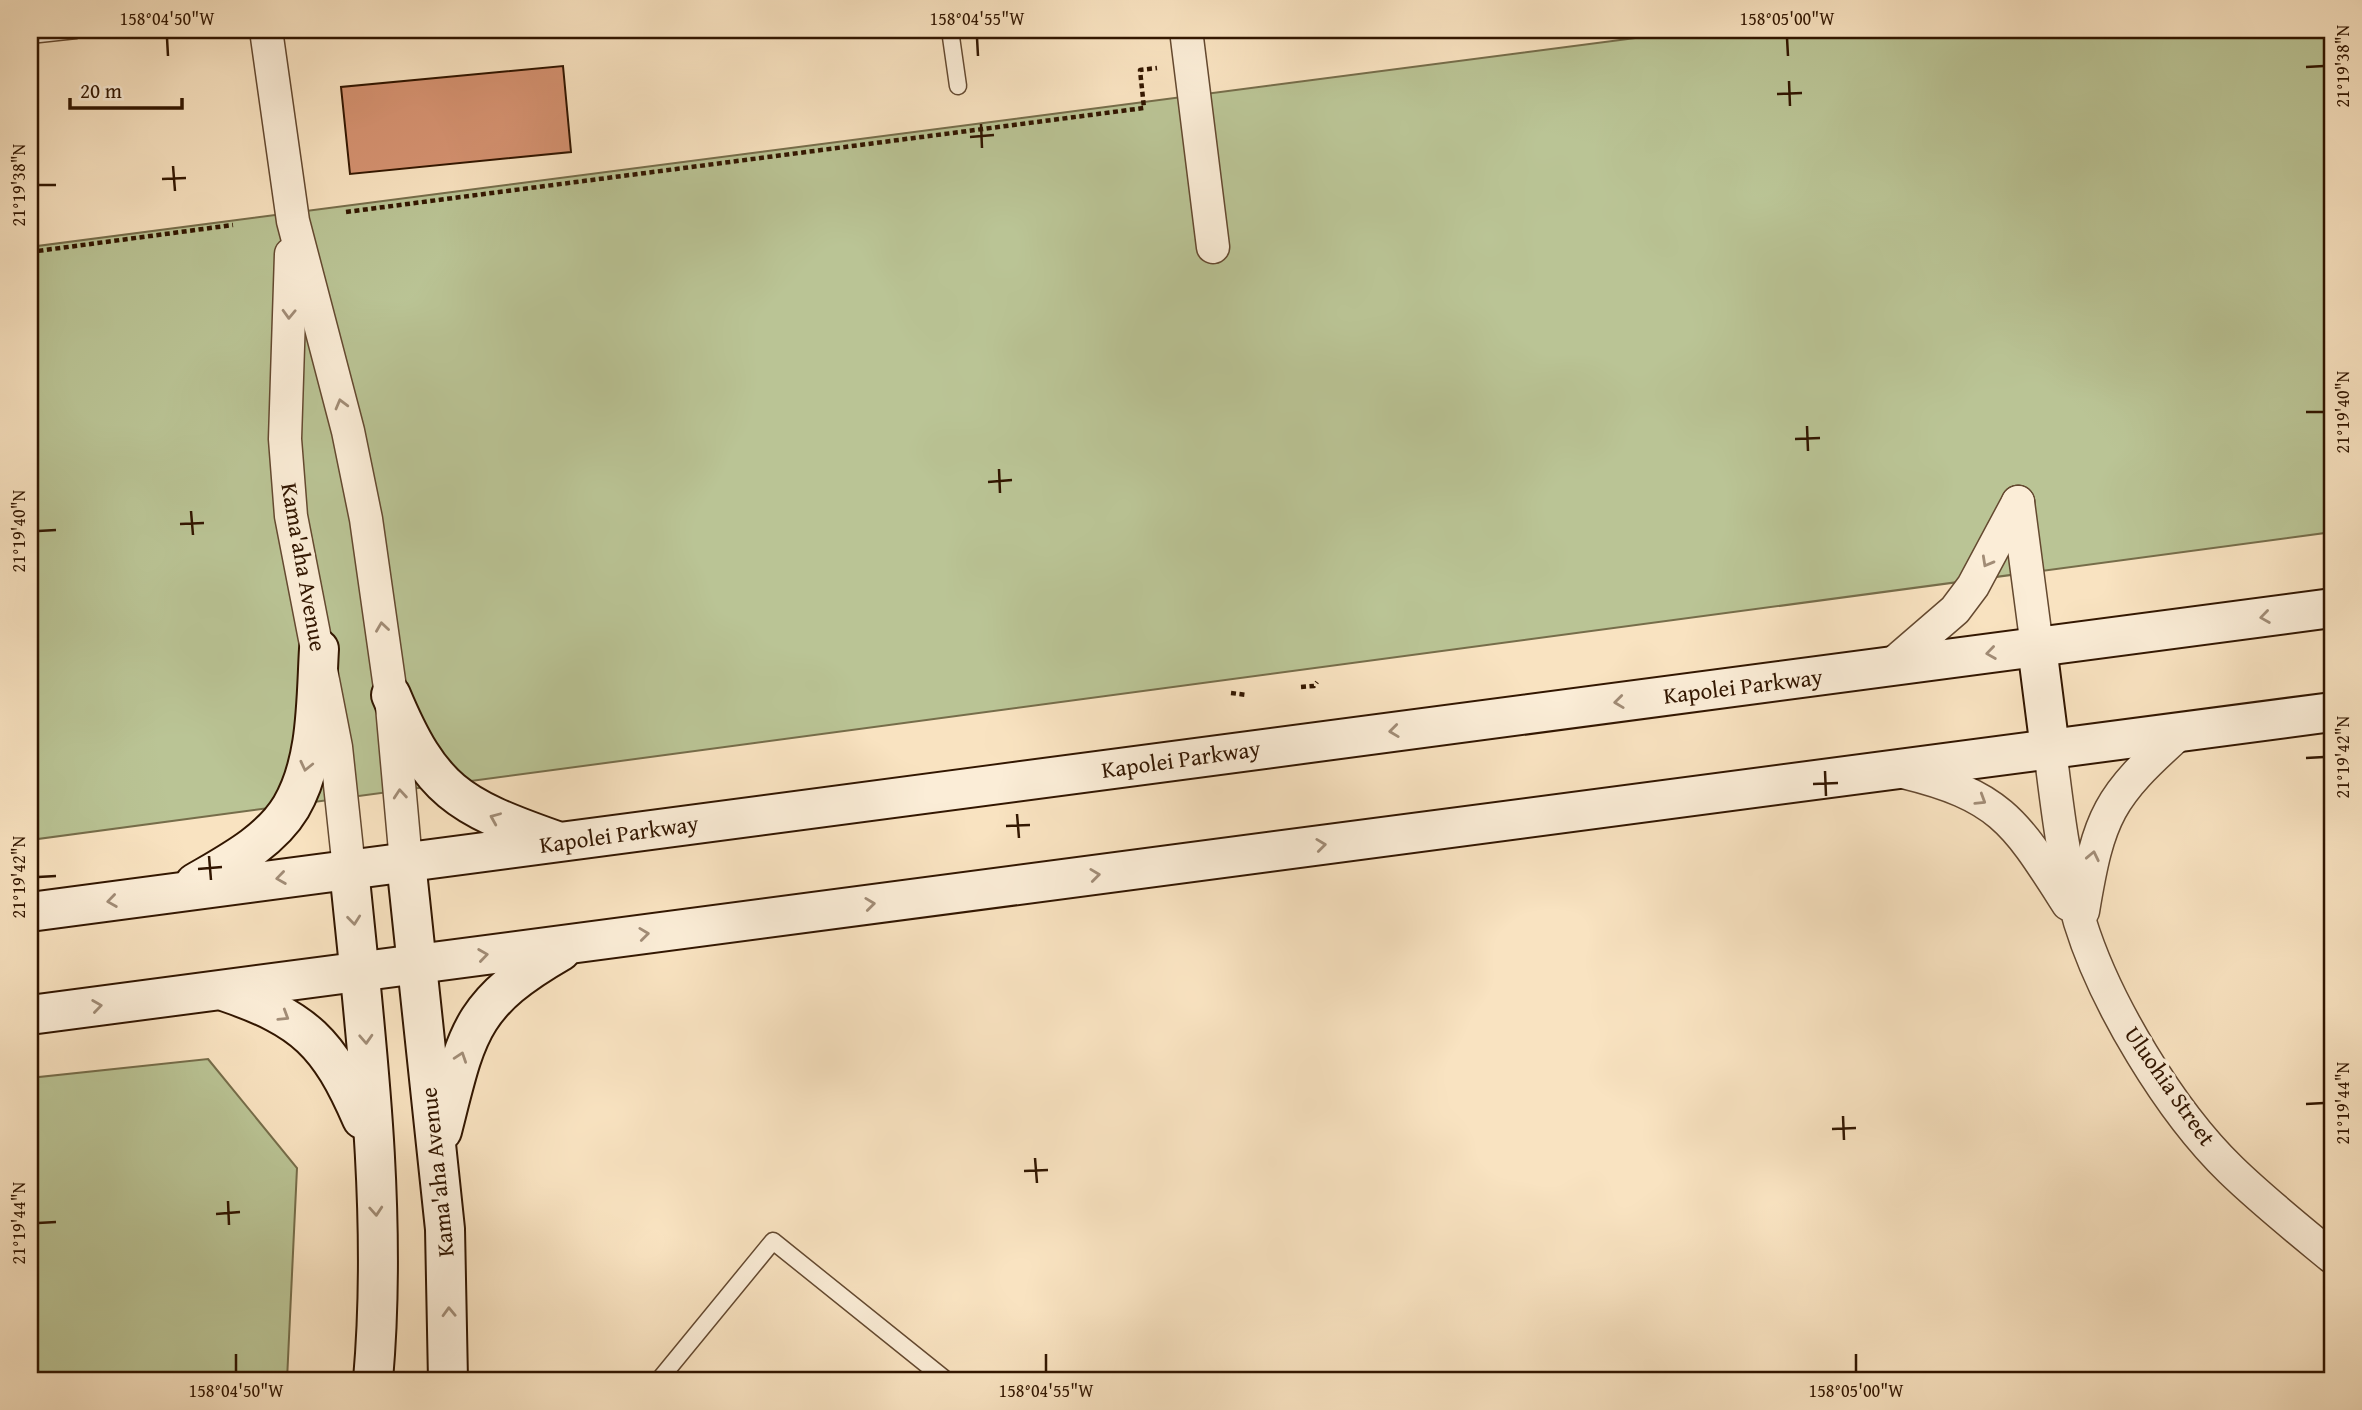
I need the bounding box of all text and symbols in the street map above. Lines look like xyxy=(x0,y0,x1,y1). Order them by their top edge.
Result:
text: 158°04'50"W xyxy=(120,5,215,32)
text: 158°04'55"W xyxy=(930,5,1025,32)
text: 158°05'00"W xyxy=(1740,5,1835,32)
text: 21°19'38"N xyxy=(2329,24,2356,107)
scale bar xyxy=(70,66,182,110)
text: 20 m xyxy=(80,75,122,106)
text: 21°19'38"N xyxy=(5,143,32,226)
one-way arrow xyxy=(282,309,297,320)
text: 21°19'40"N xyxy=(2329,370,2356,453)
one-way arrow xyxy=(334,398,349,410)
street label: Kama'aha Avenue xyxy=(273,480,336,654)
text: 21°19'40"N xyxy=(5,489,32,572)
one-way arrow xyxy=(1982,555,1995,568)
one-way arrow xyxy=(2259,609,2270,624)
one-way arrow xyxy=(375,621,390,633)
one-way arrow xyxy=(1985,646,1996,661)
street label: Kapolei Parkway xyxy=(1661,659,1825,712)
one-way arrow xyxy=(1613,694,1625,709)
text: 21°19'42"N xyxy=(2329,715,2356,798)
one-way arrow xyxy=(1388,724,1399,739)
street label: Kapolei Parkway xyxy=(1099,731,1263,786)
one-way arrow xyxy=(300,759,314,771)
one-way arrow xyxy=(393,788,408,799)
one-way arrow xyxy=(1973,791,1986,804)
street label: Kapolei Parkway xyxy=(537,806,701,861)
one-way arrow xyxy=(490,812,503,826)
text: 21°19'42"N xyxy=(5,835,32,918)
one-way arrow xyxy=(1315,838,1327,853)
one-way arrow xyxy=(2085,850,2100,862)
one-way arrow xyxy=(1089,867,1101,882)
one-way arrow xyxy=(275,871,287,886)
one-way arrow xyxy=(107,893,118,908)
one-way arrow xyxy=(864,897,876,912)
one-way arrow xyxy=(346,915,361,926)
one-way arrow xyxy=(638,926,650,941)
one-way arrow xyxy=(477,948,489,963)
one-way arrow xyxy=(92,999,103,1014)
one-way arrow xyxy=(276,1008,289,1021)
street label: Uluohia Street xyxy=(2117,1019,2224,1152)
one-way arrow xyxy=(358,1034,373,1045)
one-way arrow xyxy=(453,1051,468,1063)
text: 21°19'44"N xyxy=(2329,1061,2356,1144)
street label: Kama'aha Avenue xyxy=(411,1086,462,1259)
text: 21°19'44"N xyxy=(5,1181,32,1264)
one-way arrow xyxy=(368,1206,383,1217)
one-way arrow xyxy=(441,1306,456,1317)
text: 158°04'50"W xyxy=(189,1377,284,1404)
text: 158°04'55"W xyxy=(999,1377,1094,1404)
text: 158°05'00"W xyxy=(1809,1377,1904,1404)

